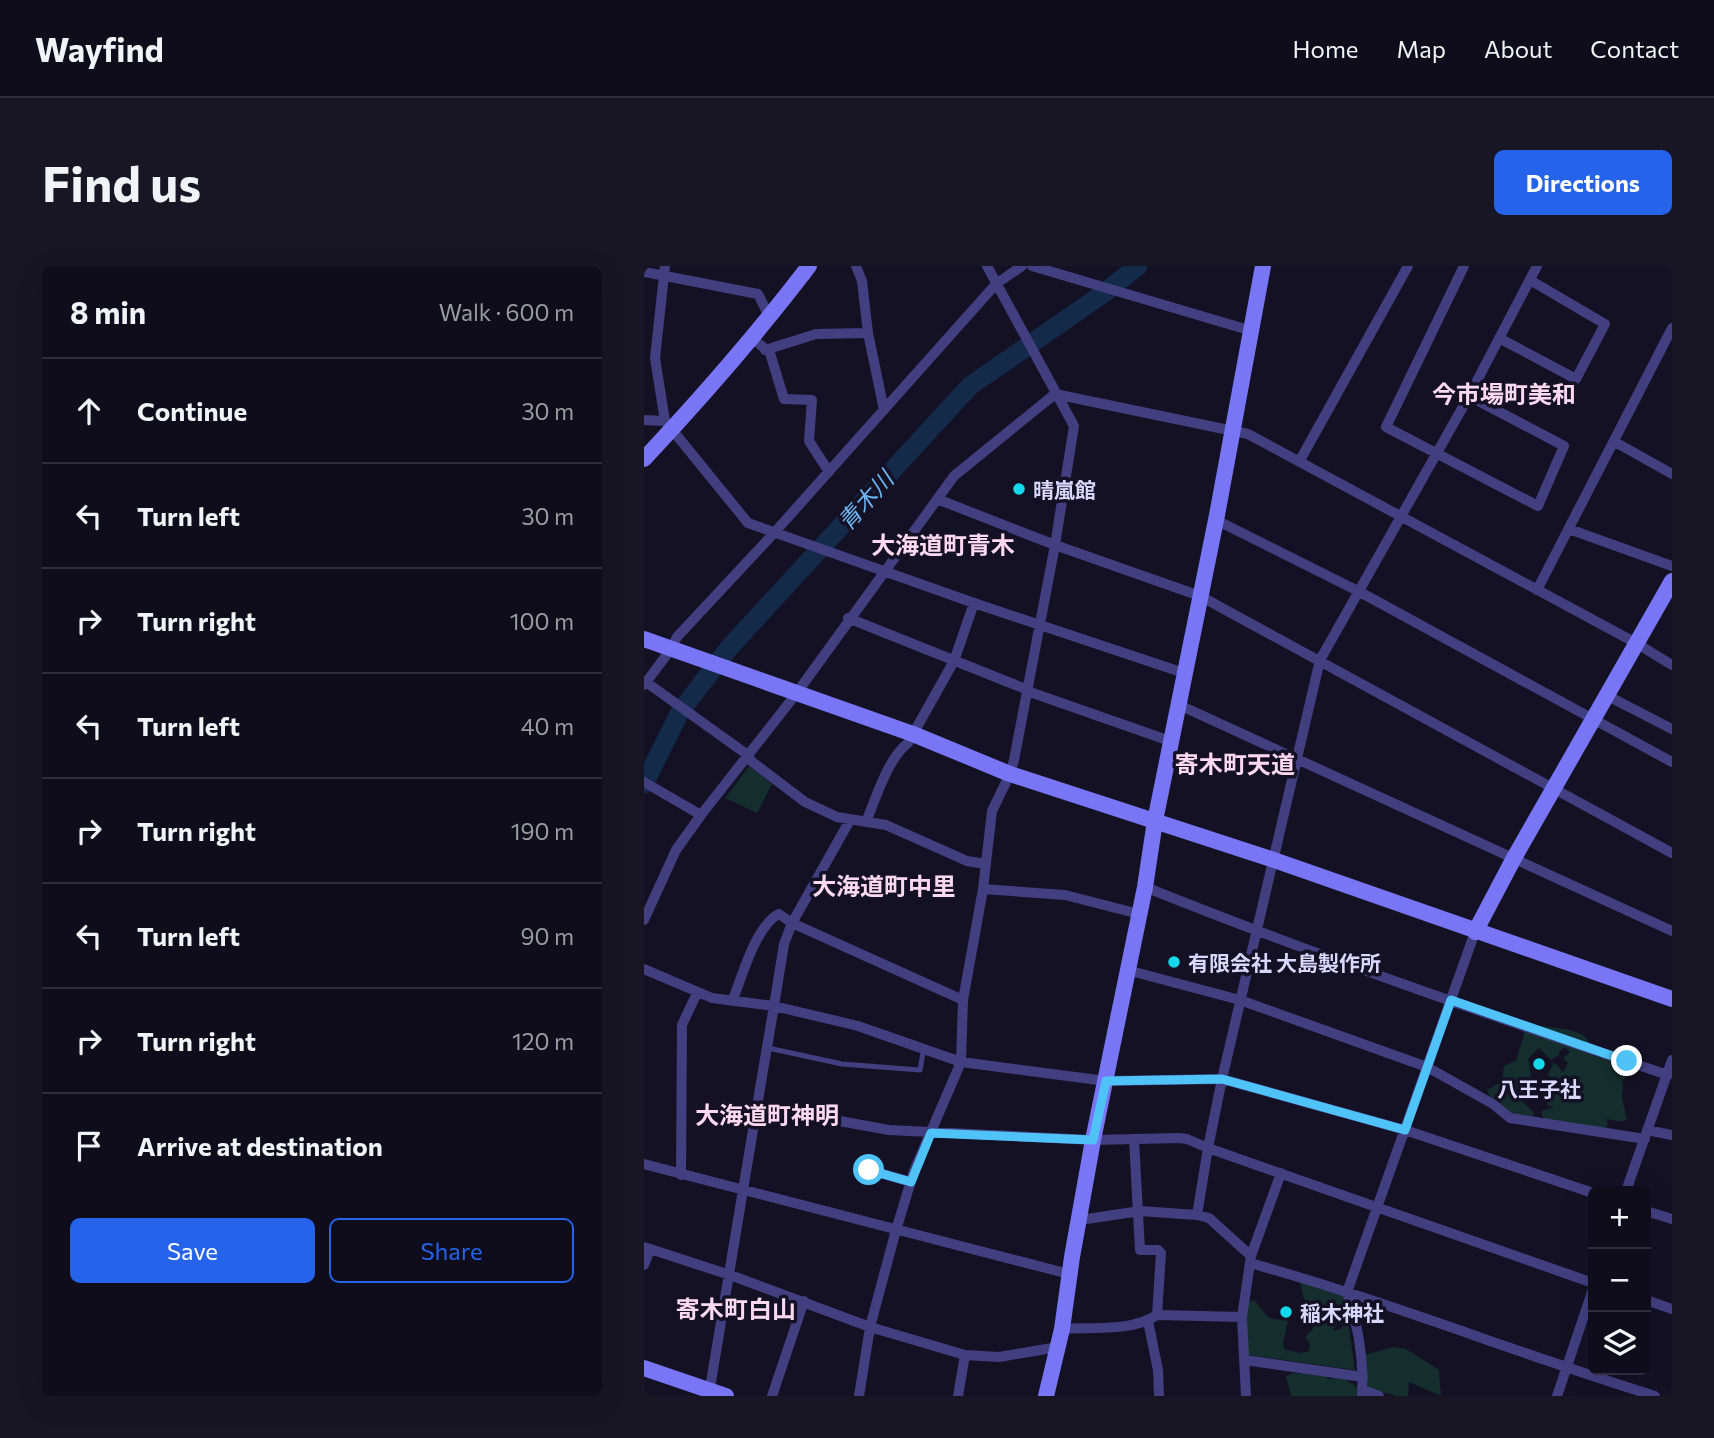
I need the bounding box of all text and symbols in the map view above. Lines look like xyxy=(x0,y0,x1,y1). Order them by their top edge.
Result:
text: Wayfind xyxy=(35,28,164,69)
text: Home xyxy=(1293,34,1359,63)
text: Map xyxy=(1397,34,1446,63)
text: About xyxy=(1484,34,1552,63)
text: Contact xyxy=(1590,34,1679,63)
button: Directions xyxy=(1494,150,1672,215)
text: Find us xyxy=(42,152,201,212)
text: 8 min xyxy=(70,293,146,330)
text: Walk · 600 m xyxy=(439,298,574,326)
district label: 今市場町美和 xyxy=(1432,379,1576,408)
icon: ahead xyxy=(70,392,108,430)
text: Continue xyxy=(137,395,247,426)
text: 30 m xyxy=(521,397,574,425)
water label: 青木川 xyxy=(832,463,900,535)
place label: 晴嵐館 xyxy=(1033,477,1096,502)
marker: 晴嵐館 xyxy=(1011,481,1027,497)
icon: left xyxy=(70,497,108,535)
text: Turn left xyxy=(137,500,240,531)
text: 30 m xyxy=(521,502,574,530)
district label: 大海道町青木 xyxy=(871,530,1015,559)
icon: right xyxy=(70,602,108,640)
text: Turn right xyxy=(137,605,256,636)
text: 100 m xyxy=(510,607,574,635)
icon: left xyxy=(70,707,108,745)
text: Turn left xyxy=(137,710,240,741)
text: 40 m xyxy=(521,712,574,740)
district label: 寄木町天道 xyxy=(1175,749,1295,778)
icon: right xyxy=(70,812,108,850)
text: Turn right xyxy=(137,815,256,846)
text: 190 m xyxy=(511,817,574,845)
district label: 大海道町中里 xyxy=(812,871,956,900)
icon: left xyxy=(70,917,108,955)
text: Turn left xyxy=(137,920,240,951)
text: 90 m xyxy=(521,922,574,950)
place label: 有限会社 大島製作所 xyxy=(1188,950,1381,975)
marker: 有限会社 大島製作所 xyxy=(1166,954,1182,970)
icon: right xyxy=(70,1022,108,1060)
text: Turn right xyxy=(137,1025,256,1056)
text: 120 m xyxy=(512,1027,574,1055)
route end xyxy=(1611,1045,1642,1076)
marker: 八王子社 xyxy=(1531,1056,1547,1072)
place label: 八王子社 xyxy=(1497,1076,1581,1101)
district label: 大海道町神明 xyxy=(695,1100,839,1129)
icon: arrive xyxy=(70,1127,108,1165)
text: Arrive at destination xyxy=(137,1130,383,1161)
route start xyxy=(853,1154,884,1185)
map controls xyxy=(1588,1186,1651,1375)
button: + xyxy=(1588,1186,1651,1249)
button: Save xyxy=(70,1218,315,1283)
button: Share xyxy=(329,1218,574,1283)
button: − xyxy=(1588,1249,1651,1312)
district label: 寄木町白山 xyxy=(676,1294,796,1323)
place label: 稲木神社 xyxy=(1300,1300,1384,1325)
marker: 稲木神社 xyxy=(1278,1304,1294,1320)
button: layers xyxy=(1588,1312,1651,1375)

